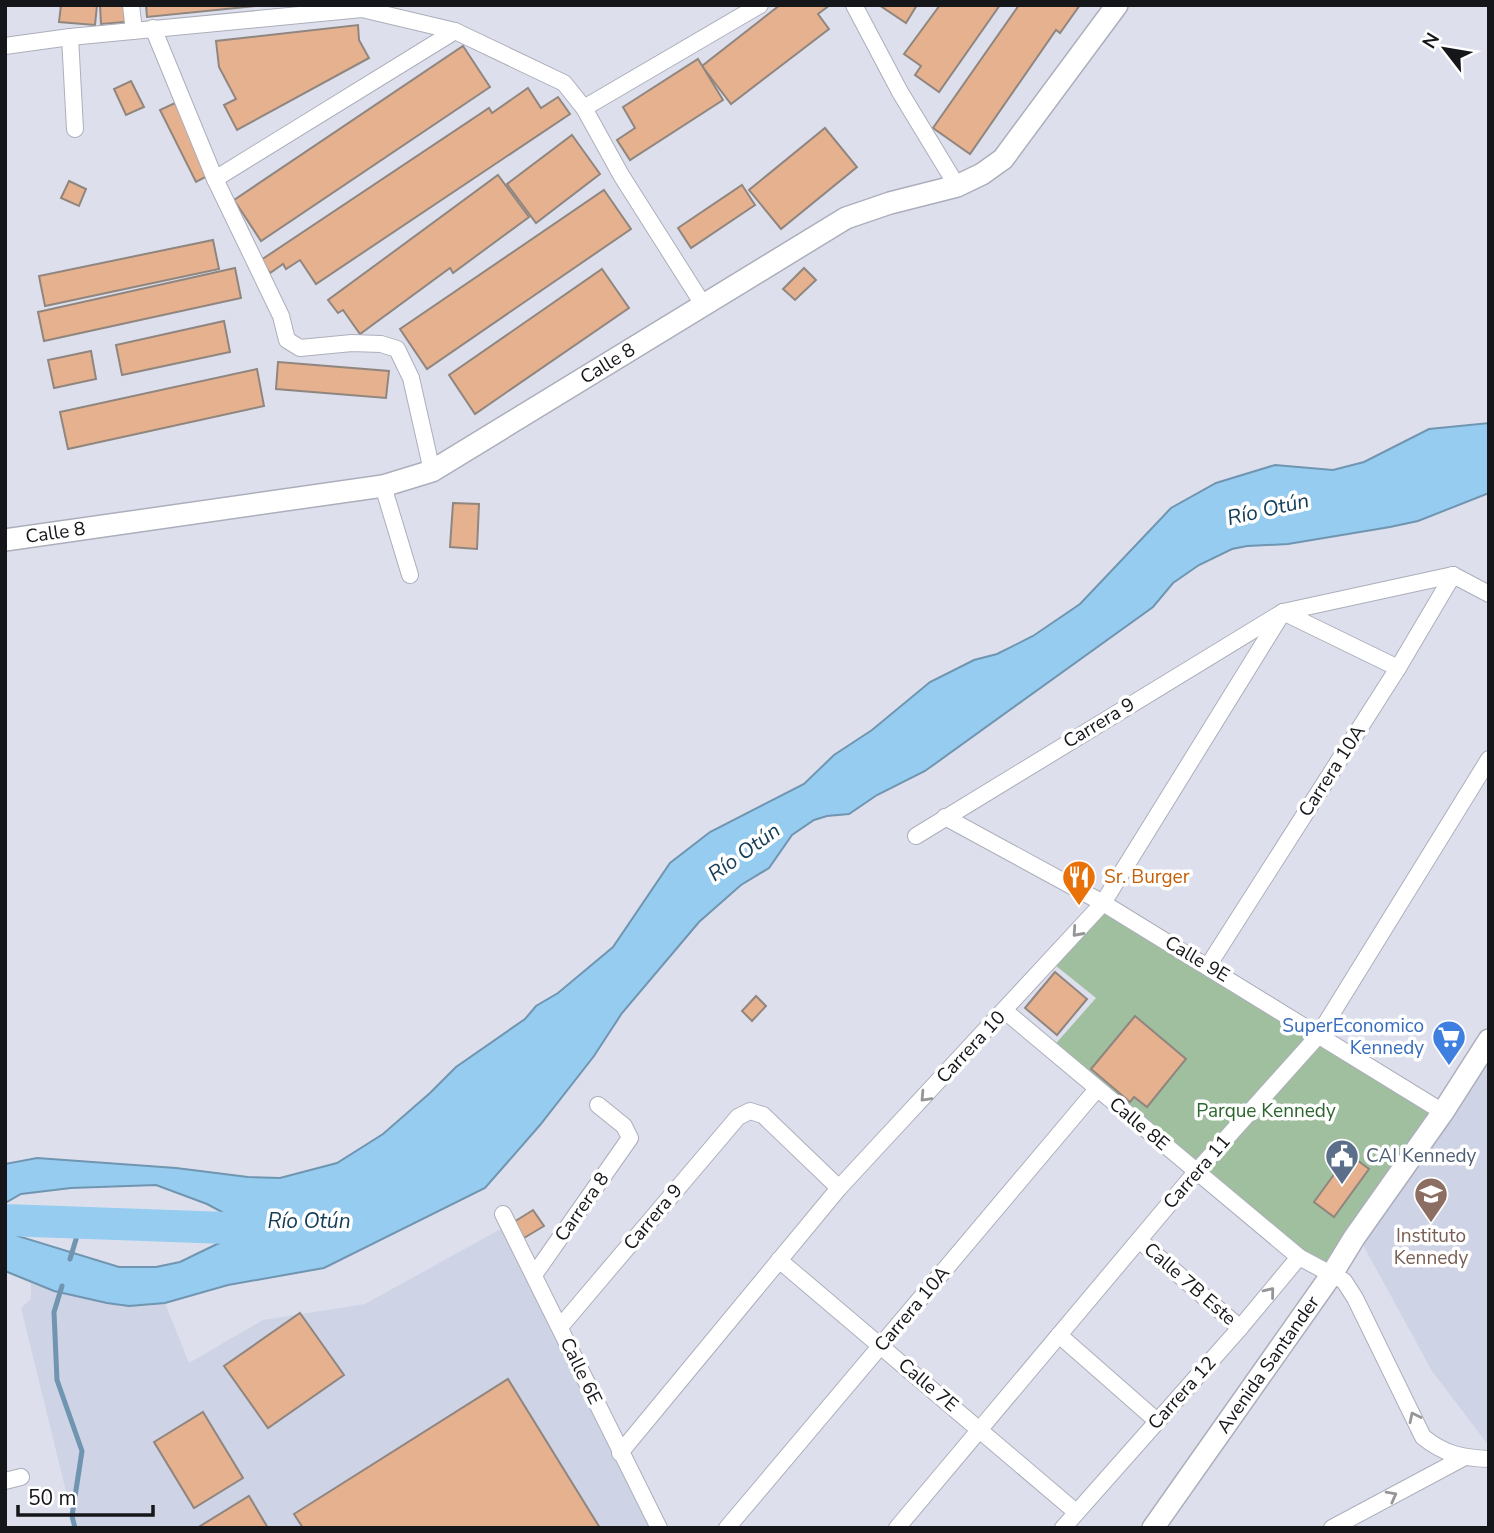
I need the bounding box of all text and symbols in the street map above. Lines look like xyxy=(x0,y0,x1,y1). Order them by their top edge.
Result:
north arrow xyxy=(1410,14,1480,84)
text: N xyxy=(1416,28,1446,54)
street label: Calle 8 xyxy=(575,337,640,390)
water label: Río Otún xyxy=(1224,486,1312,532)
street label: Calle 8 xyxy=(24,516,87,550)
street label: Carrera 9 xyxy=(1058,691,1140,755)
street label: Carrera 10A xyxy=(1293,720,1371,822)
water label: Río Otún xyxy=(702,816,786,888)
restaurant icon: Sr. Burger xyxy=(1060,858,1098,907)
place label: Sr. Burger xyxy=(1104,864,1190,890)
one-way arrow xyxy=(1073,924,1085,937)
street label: Calle 9E xyxy=(1160,930,1234,988)
street label: Carrera 10 xyxy=(931,1005,1011,1089)
place label: SuperEconomico Kennedy xyxy=(1282,1013,1424,1061)
supermarket icon: SuperEconomico Kennedy xyxy=(1430,1018,1468,1067)
one-way arrow xyxy=(920,1088,933,1101)
street label: Calle 8E xyxy=(1103,1091,1175,1157)
park label: Parque Kennedy xyxy=(1196,1098,1336,1124)
street label: Carrera 11 xyxy=(1157,1129,1237,1215)
public building icon: CAI Kennedy xyxy=(1323,1137,1361,1186)
place label: CAI Kennedy xyxy=(1366,1143,1477,1169)
street label: Carrera 8 xyxy=(549,1167,615,1247)
school or university icon: Instituto Kennedy xyxy=(1412,1175,1450,1224)
street label: Carrera 9 xyxy=(618,1178,688,1256)
water label: Río Otún xyxy=(267,1207,351,1235)
place label: Instituto Kennedy xyxy=(1394,1223,1468,1271)
street label: Calle 7B Este xyxy=(1138,1237,1242,1331)
street label: Carrera 10A xyxy=(868,1261,956,1357)
one-way arrow xyxy=(1262,1288,1274,1301)
street label: Avenida Santander xyxy=(1211,1290,1326,1438)
street label: Calle 6E xyxy=(554,1333,608,1409)
street label: Carrera 12 xyxy=(1142,1351,1222,1435)
street label: Calle 7E xyxy=(892,1352,964,1418)
one-way arrow xyxy=(1408,1412,1422,1424)
scale bar xyxy=(18,1474,152,1518)
text: 50 m xyxy=(28,1484,77,1512)
one-way arrow xyxy=(1385,1491,1397,1504)

